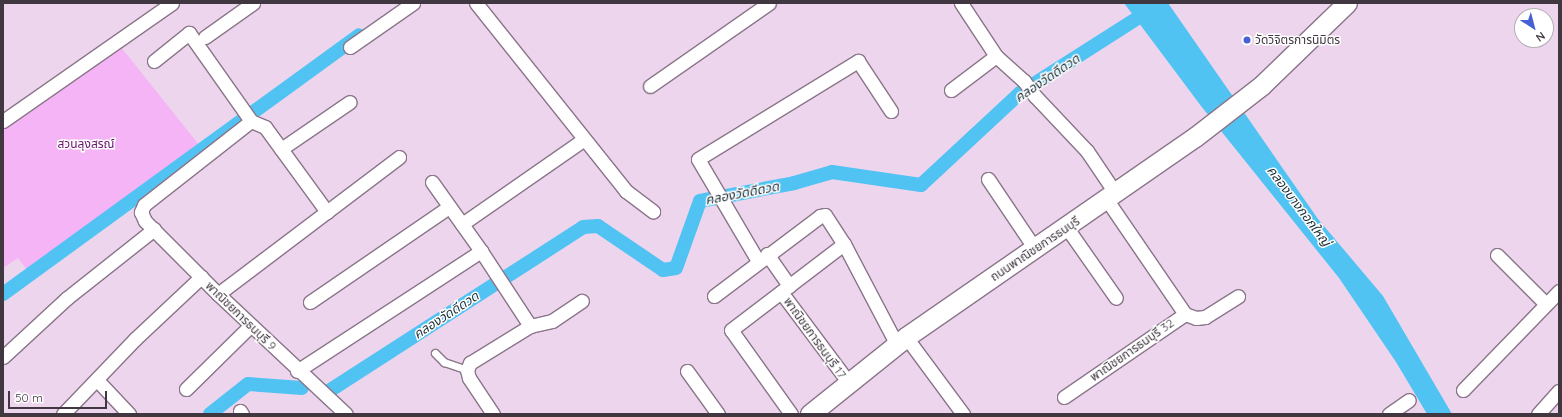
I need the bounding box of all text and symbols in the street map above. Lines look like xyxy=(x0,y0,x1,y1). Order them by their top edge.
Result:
north arrow xyxy=(1514,8,1554,48)
text: N xyxy=(1533,29,1548,45)
place label: วัดวิจิตรการนิมิตร xyxy=(1255,33,1340,47)
marker: วัดวิจิตรการนิมิตร xyxy=(1242,35,1252,45)
water label: คลองวัดดีดวด xyxy=(1012,51,1082,105)
park label: สวนลุงสรณ์ xyxy=(57,137,115,151)
water label: คลองบางกอกใหญ่ xyxy=(1264,163,1334,249)
water label: คลองวัดดีดวด xyxy=(704,178,780,208)
street label: ถนนพาณิชยการธนบุรี xyxy=(988,214,1082,284)
street label: พาณิชยการธนบุรี 9 xyxy=(203,279,279,353)
water label: คลองวัดดีดวด xyxy=(410,288,482,342)
street label: พาณิชยการธนบุรี 17 xyxy=(781,295,849,381)
street label: พาณิชยการธนบุรี 32 xyxy=(1087,316,1177,384)
scale bar xyxy=(10,383,109,409)
text: 50 m xyxy=(15,390,43,405)

